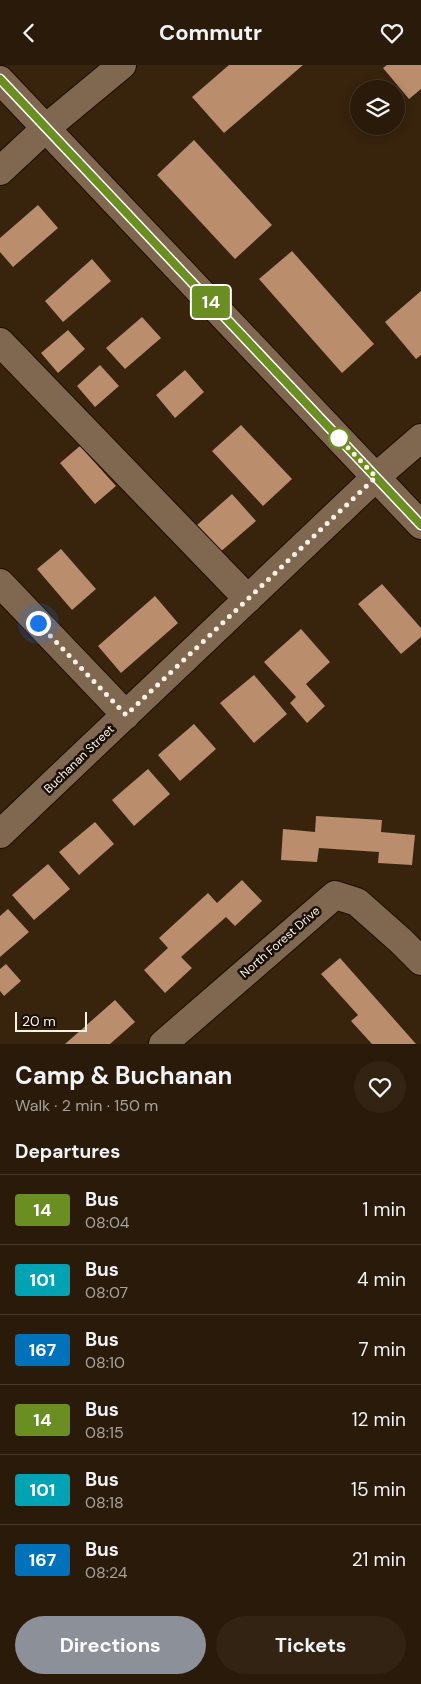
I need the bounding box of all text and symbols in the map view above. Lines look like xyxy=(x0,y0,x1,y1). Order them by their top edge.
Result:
text: Commutr xyxy=(159,18,262,47)
icon: back xyxy=(15,19,43,47)
icon: heart xyxy=(378,19,406,47)
map controls xyxy=(350,80,405,135)
button: layers xyxy=(350,80,405,135)
line badge: 14 xyxy=(188,286,234,318)
text: 14 xyxy=(202,290,220,314)
unlabelled marker xyxy=(328,427,350,449)
your location xyxy=(26,611,51,636)
street label: Buchanan Street xyxy=(40,721,118,797)
street label: North Forest Drive xyxy=(237,903,324,981)
scale bar xyxy=(15,1009,88,1032)
text: 20 m xyxy=(22,1012,56,1030)
text: Camp & Buchanan xyxy=(15,1060,232,1091)
button: heart xyxy=(354,1061,406,1113)
text: Walk · 2 min · 150 m xyxy=(15,1095,158,1116)
text: Departures xyxy=(15,1139,120,1164)
text: Bus xyxy=(85,1187,119,1212)
text: 1 min xyxy=(363,1197,406,1222)
text: 14 xyxy=(33,1198,52,1222)
text: 08:04 xyxy=(85,1212,130,1233)
text: Bus xyxy=(85,1257,119,1282)
text: 4 min xyxy=(357,1267,406,1292)
text: 101 xyxy=(30,1268,55,1292)
text: 08:07 xyxy=(85,1282,128,1303)
text: Bus xyxy=(85,1327,119,1352)
text: 7 min xyxy=(358,1337,406,1362)
text: 167 xyxy=(29,1338,56,1362)
text: 08:10 xyxy=(85,1352,125,1373)
text: Bus xyxy=(85,1397,119,1422)
text: 12 min xyxy=(352,1407,406,1432)
text: 14 xyxy=(33,1408,52,1432)
text: 08:15 xyxy=(85,1422,124,1443)
text: Bus xyxy=(85,1467,119,1492)
text: 15 min xyxy=(351,1477,406,1502)
text: 101 xyxy=(30,1478,55,1502)
text: 08:18 xyxy=(85,1492,124,1513)
text: Bus xyxy=(85,1537,119,1562)
text: 21 min xyxy=(352,1547,406,1572)
text: 167 xyxy=(29,1548,56,1572)
text: 08:24 xyxy=(85,1562,128,1583)
button: Directions xyxy=(15,1616,206,1674)
button: Tickets xyxy=(216,1616,406,1674)

